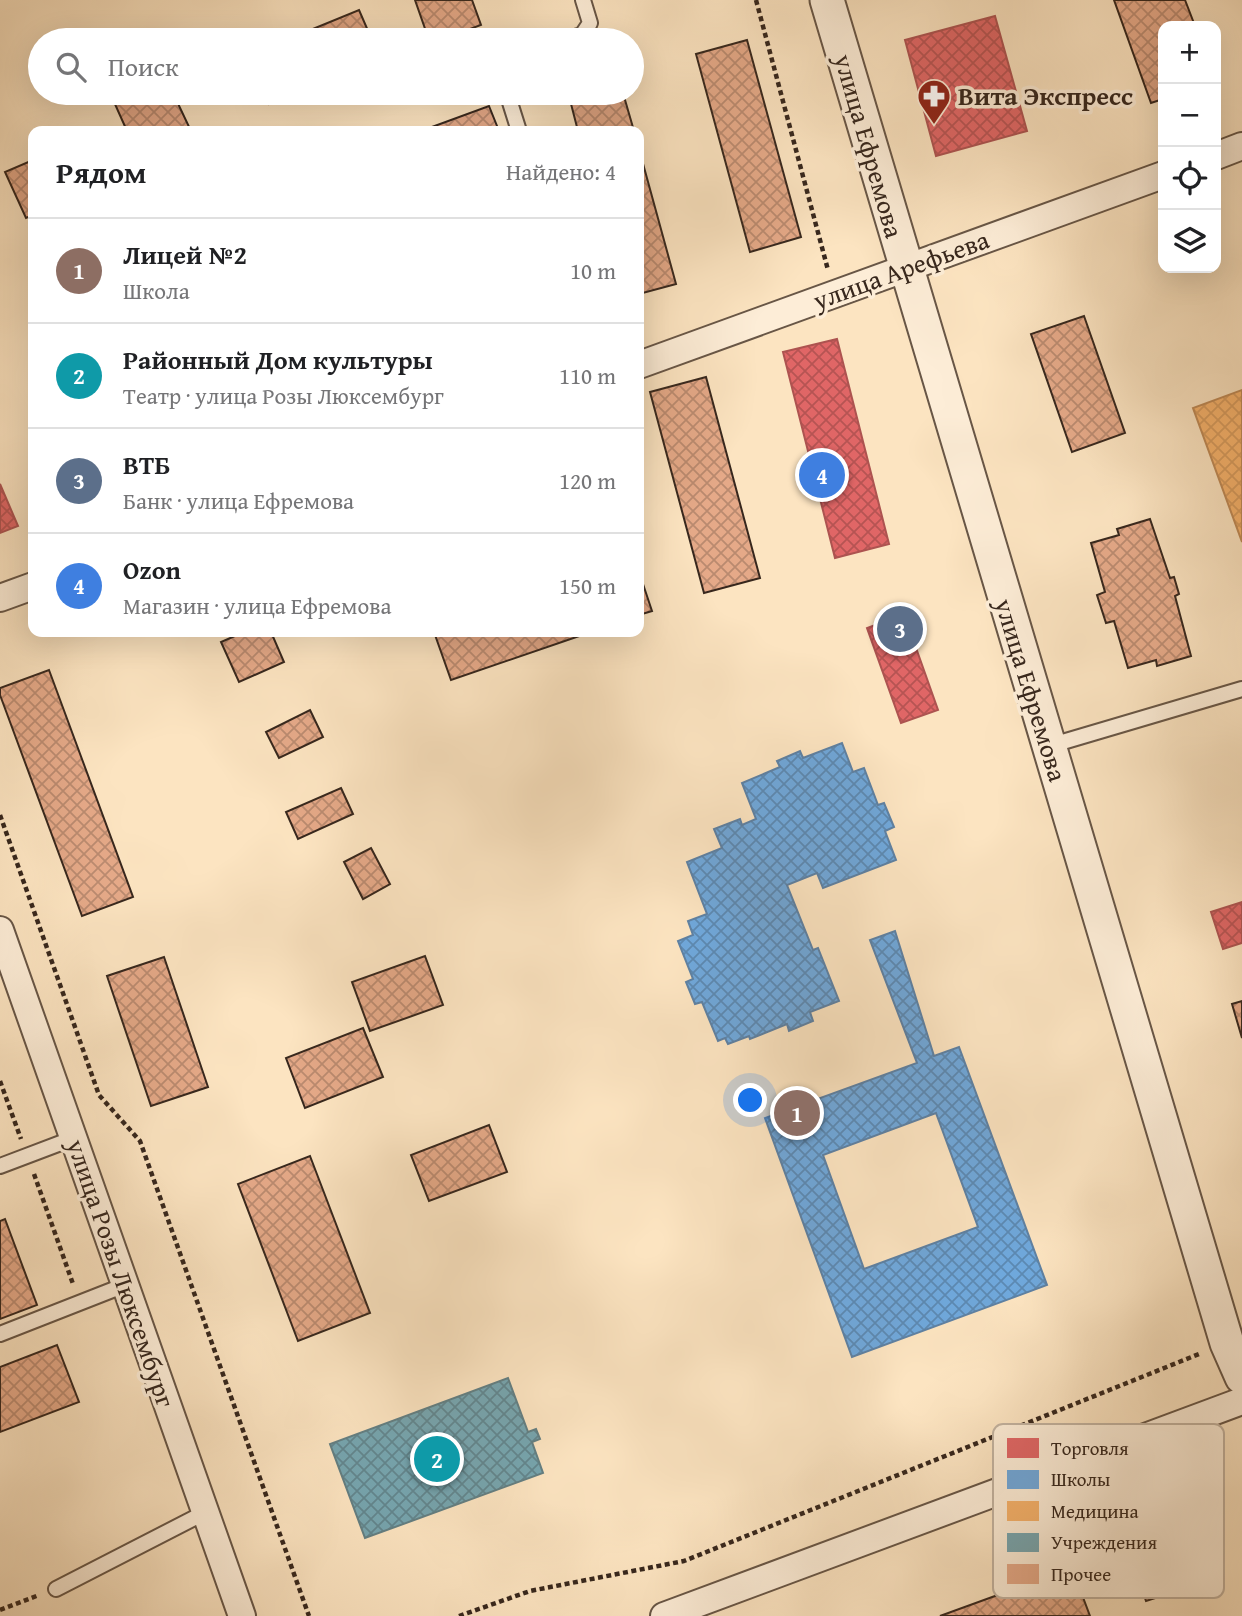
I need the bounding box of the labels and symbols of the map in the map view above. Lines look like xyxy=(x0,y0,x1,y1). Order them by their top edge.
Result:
street label: улица Ефремова xyxy=(824,48,915,243)
place label: Вита Экспресс xyxy=(958,76,1133,115)
pharmacy icon: Вита Экспресс xyxy=(915,77,953,126)
street label: улица Арефьева xyxy=(806,219,995,320)
pin: 4 xyxy=(799,449,845,501)
street label: улица Ефремова xyxy=(985,593,1078,787)
pin: 3 xyxy=(877,603,923,655)
your location xyxy=(733,1083,767,1117)
pin: 1 xyxy=(774,1087,820,1139)
street label: улица Розы Люксембург xyxy=(57,1133,186,1412)
legend xyxy=(993,1424,1224,1598)
pin: 2 xyxy=(414,1433,460,1485)
text: Торговля xyxy=(1051,1434,1129,1462)
text: Школы xyxy=(1051,1465,1110,1493)
text: Медицина xyxy=(1051,1497,1139,1525)
text: Учреждения xyxy=(1051,1528,1157,1556)
text: Прочее xyxy=(1051,1560,1111,1588)

